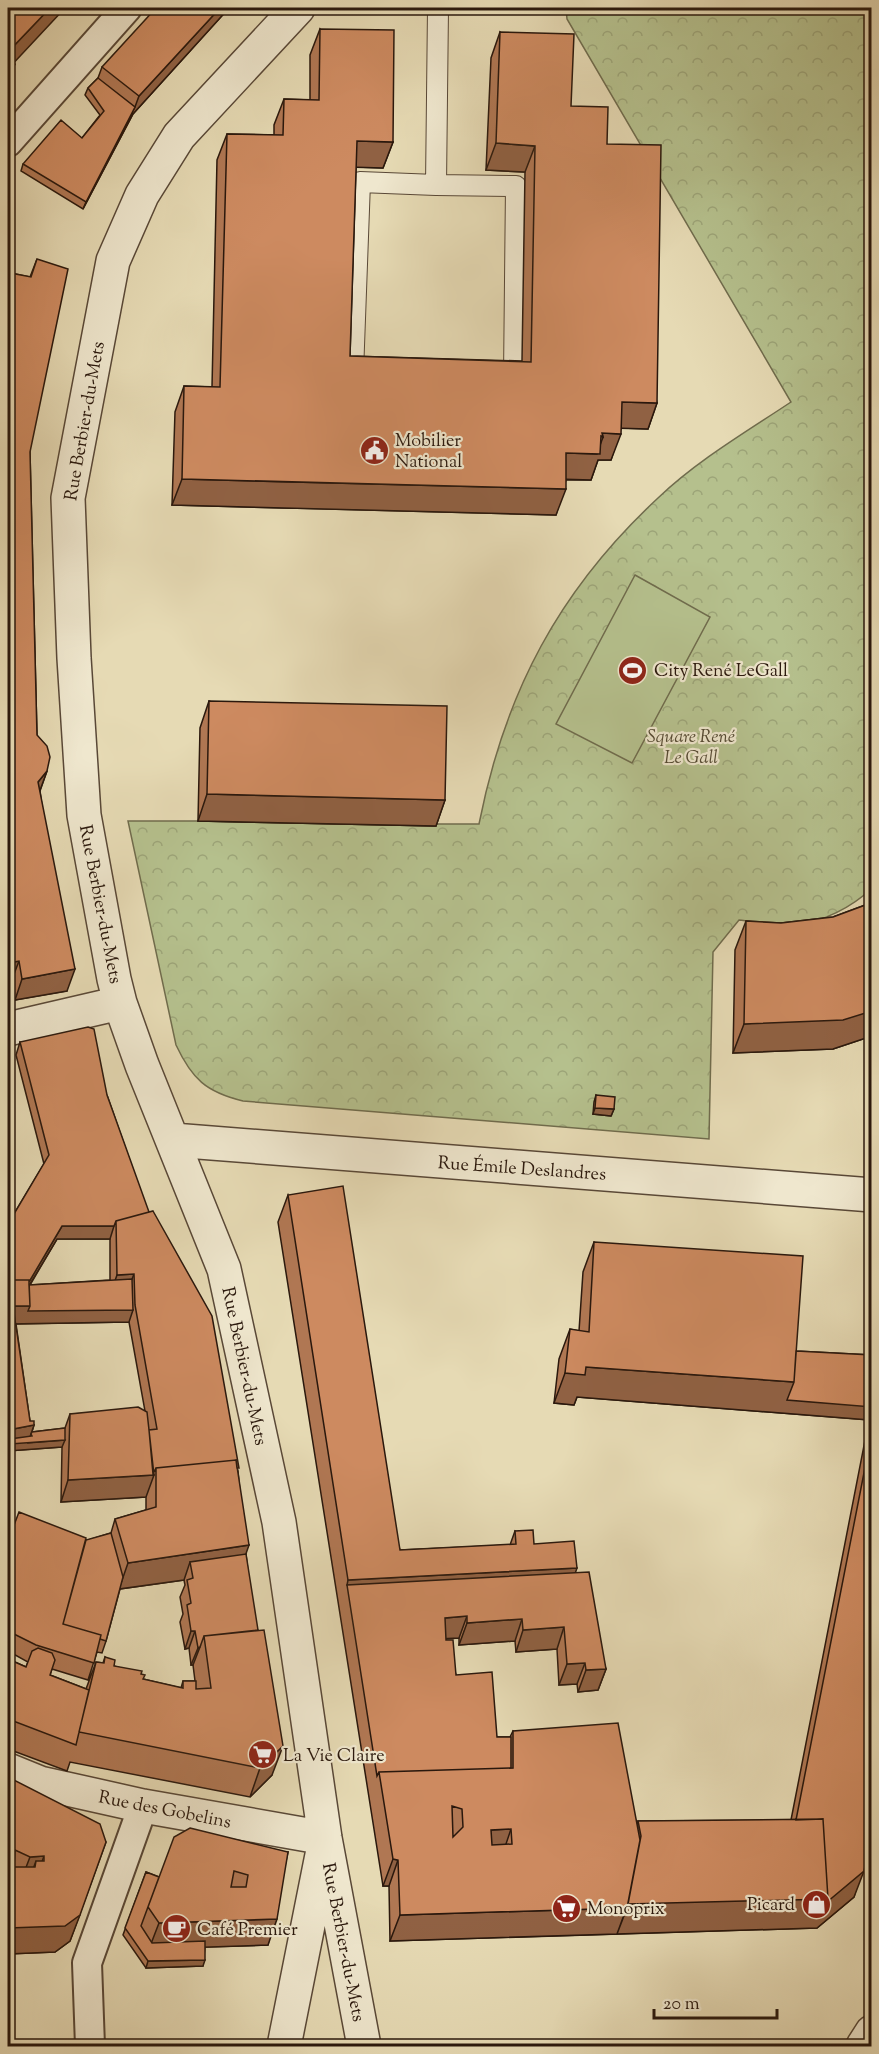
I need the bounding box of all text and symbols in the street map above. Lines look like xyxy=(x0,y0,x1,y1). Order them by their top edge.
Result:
street label: Rue Berbier-du-Mets xyxy=(59,340,113,503)
place label: Mobilier National xyxy=(395,429,462,476)
public building icon: Mobilier National xyxy=(358,434,390,466)
sports icon: City René LeGall xyxy=(617,654,649,686)
place label: City René LeGall xyxy=(654,659,788,685)
park label: Square René Le Gall xyxy=(647,725,736,772)
street label: Rue Berbier-du-Mets xyxy=(71,823,127,986)
street label: Rue Émile Deslandres xyxy=(437,1151,607,1189)
street label: Rue Berbier-du-Mets xyxy=(214,1285,273,1448)
supermarket icon: La Vie Claire xyxy=(246,1739,278,1771)
place label: La Vie Claire xyxy=(283,1744,385,1770)
street label: Rue des Gobelins xyxy=(96,1785,233,1837)
street label: Rue Berbier-du-Mets xyxy=(314,1861,370,2024)
shop icon: Picard xyxy=(800,1888,832,1920)
supermarket icon: Monoprix xyxy=(550,1892,582,1924)
place label: Picard xyxy=(747,1893,795,1919)
place label: Monoprix xyxy=(587,1897,665,1923)
cafe icon: Café Premier xyxy=(160,1913,192,1945)
place label: Café Premier xyxy=(197,1918,298,1944)
scale bar xyxy=(654,1982,777,2020)
text: 20 m xyxy=(663,1992,700,2018)

